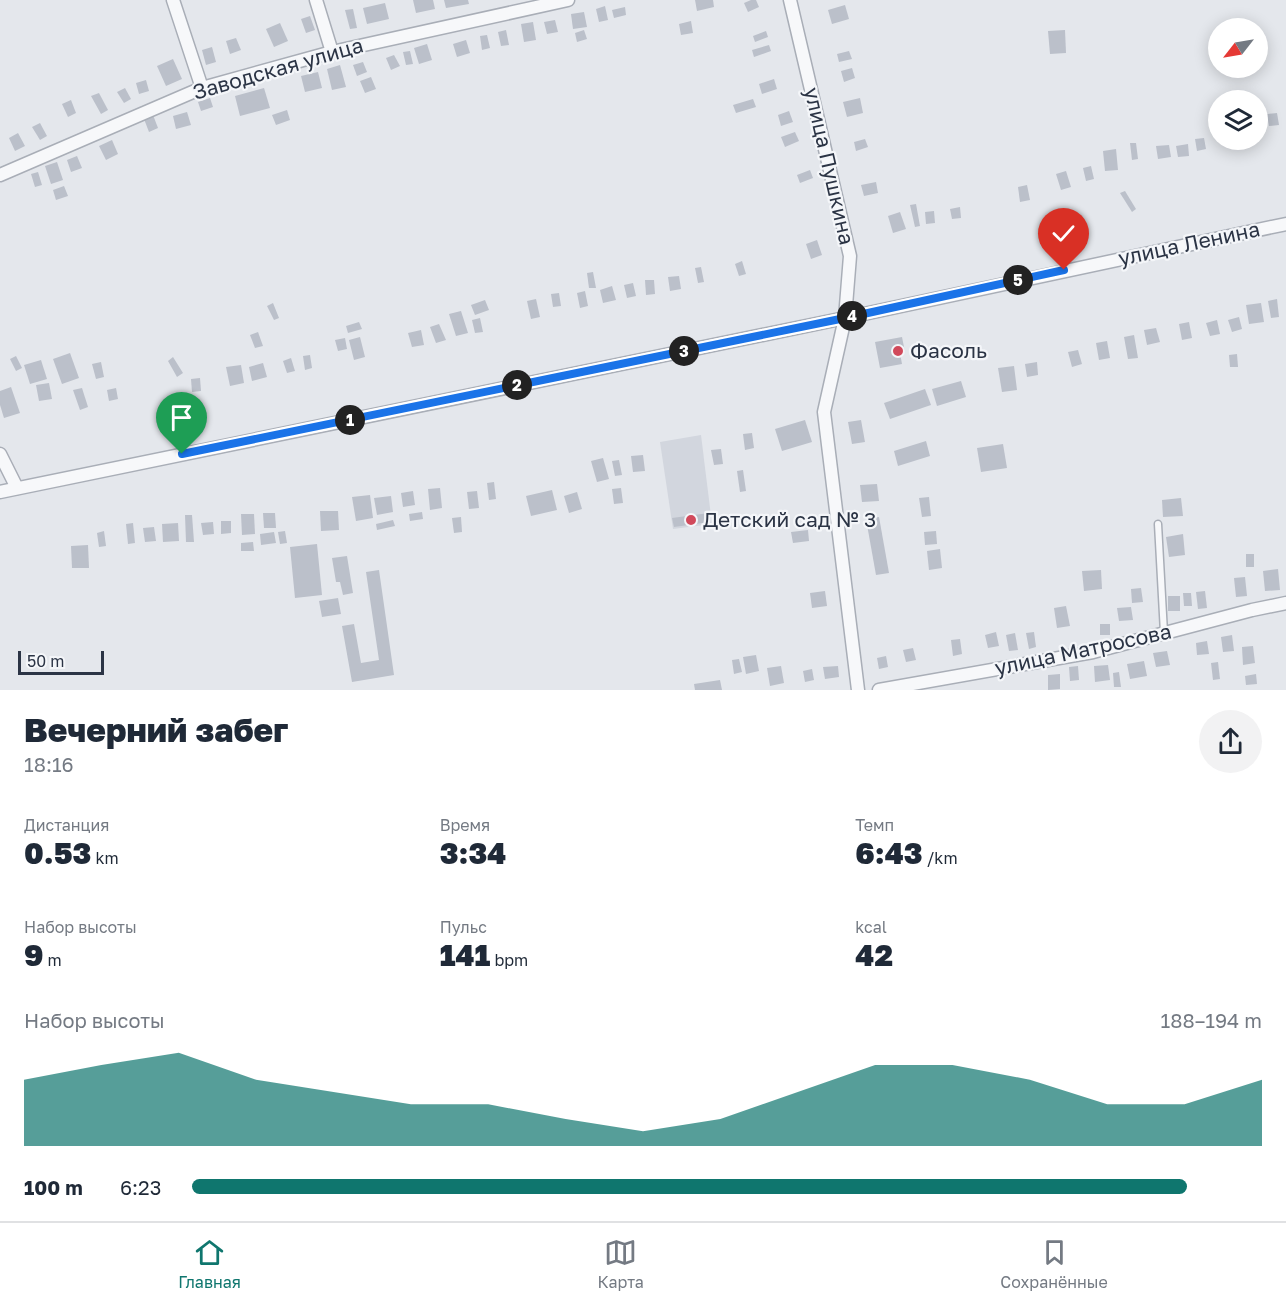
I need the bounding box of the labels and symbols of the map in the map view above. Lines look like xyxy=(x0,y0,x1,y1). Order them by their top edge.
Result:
north arrow xyxy=(1208,18,1268,78)
street label: Заводская улица xyxy=(189,31,366,105)
street label: улица Пушкина xyxy=(799,84,861,247)
pin xyxy=(1038,208,1089,270)
street label: улица Ленина xyxy=(1116,215,1262,271)
pin: 5 xyxy=(1003,265,1033,295)
pin: 4 xyxy=(837,301,867,331)
pin: 3 xyxy=(669,336,699,366)
place label: Фасоль xyxy=(910,337,987,363)
marker: Фасоль xyxy=(891,344,905,358)
pin: 2 xyxy=(502,370,532,400)
pin xyxy=(156,392,207,454)
pin: 1 xyxy=(335,405,365,435)
place label: Детский сад № 3 xyxy=(703,506,876,532)
marker: Детский сад № 3 xyxy=(684,513,698,527)
street label: улица Матросова xyxy=(992,618,1174,680)
scale bar xyxy=(18,648,104,676)

